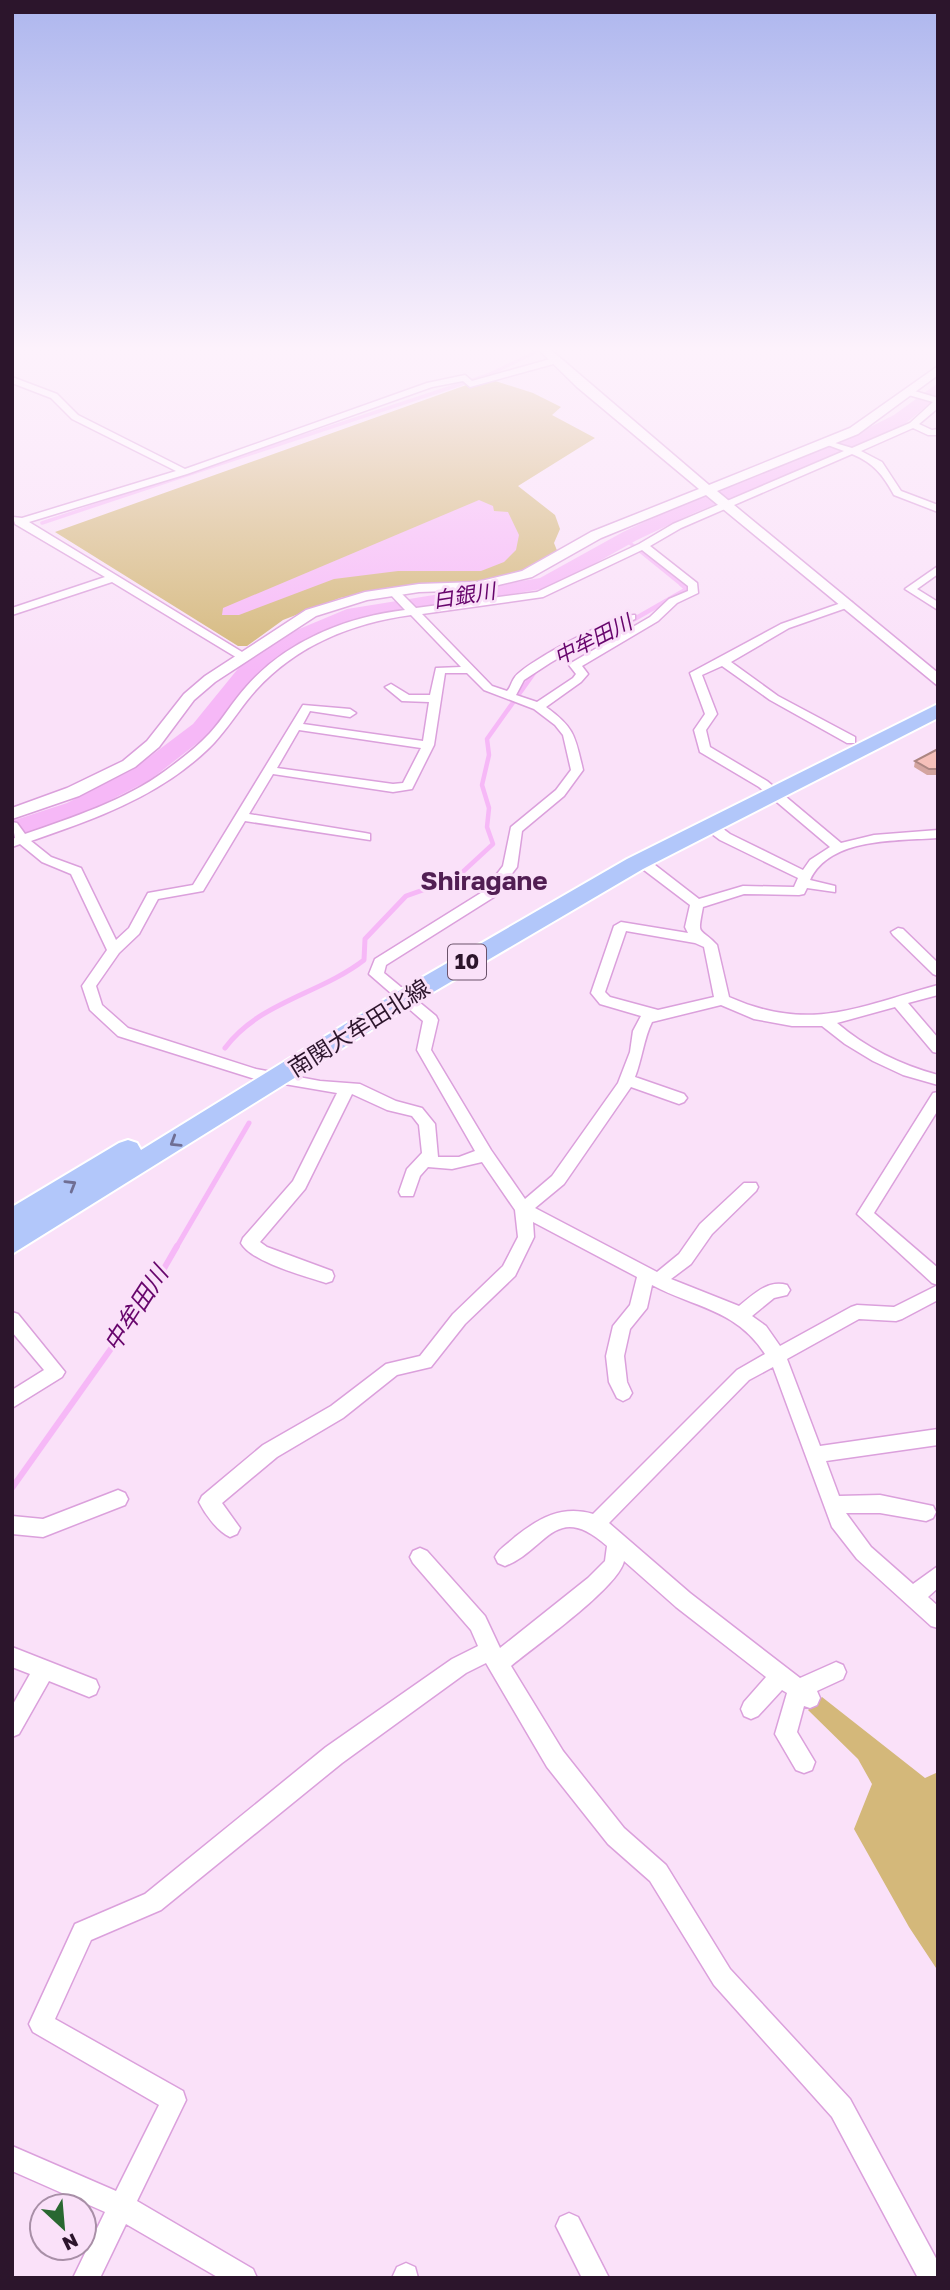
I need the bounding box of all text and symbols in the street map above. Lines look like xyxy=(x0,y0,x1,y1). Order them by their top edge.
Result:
water label: 白銀川 xyxy=(431,577,499,613)
water label: 中牟田川 xyxy=(549,608,638,670)
district label: Shiragane xyxy=(420,865,548,896)
road number: 10 xyxy=(448,944,486,979)
street label: 南関大牟田北線 xyxy=(283,973,434,1082)
one-way arrow xyxy=(170,1133,183,1146)
one-way arrow xyxy=(63,1180,76,1193)
water label: 中牟田川 xyxy=(96,1258,175,1356)
north arrow xyxy=(28,2192,98,2262)
text: N xyxy=(59,2229,82,2256)

